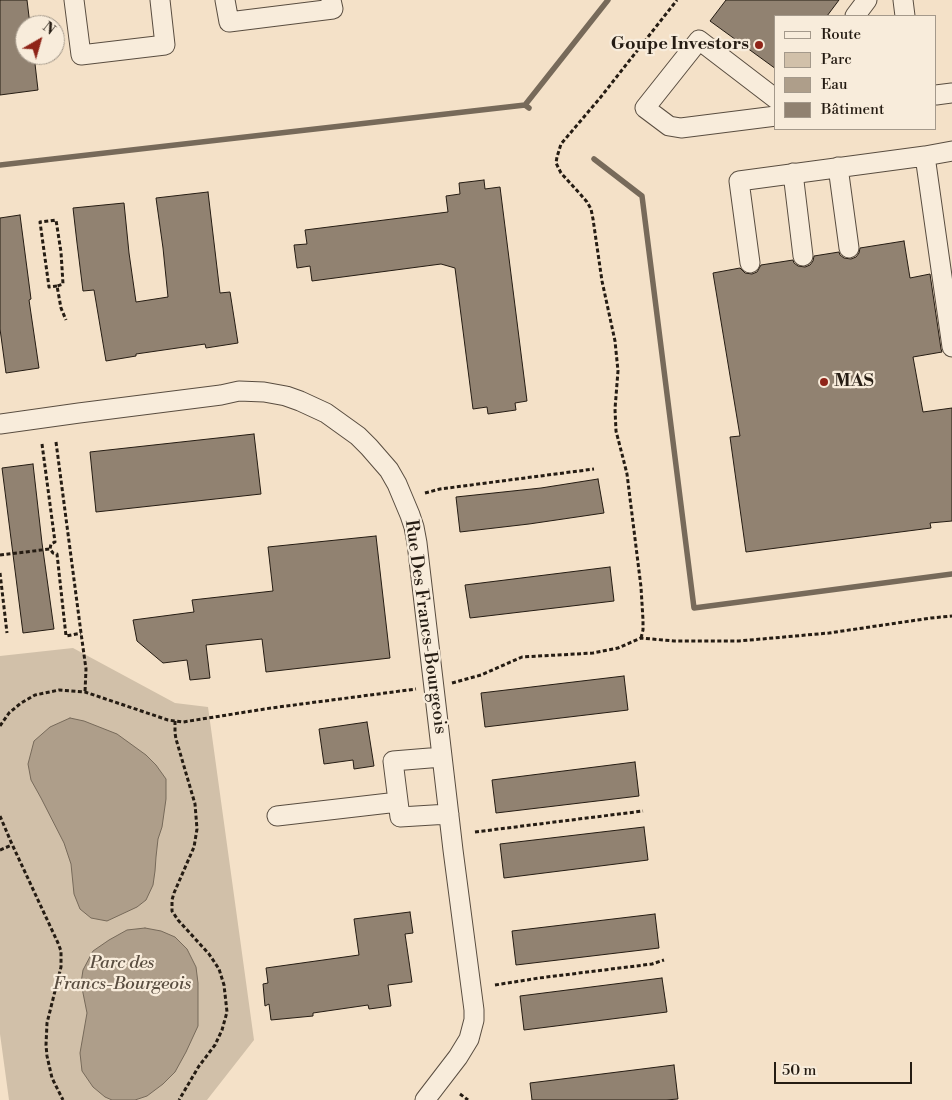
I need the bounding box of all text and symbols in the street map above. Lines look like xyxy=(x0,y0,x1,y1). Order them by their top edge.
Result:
north arrow xyxy=(15,15,65,65)
legend xyxy=(774,15,937,130)
text: N xyxy=(39,18,59,39)
text: Route xyxy=(821,25,861,44)
place label: Goupe Investors xyxy=(611,34,749,56)
marker: Goupe Investors xyxy=(753,39,765,51)
text: Parc xyxy=(821,50,852,69)
text: Eau xyxy=(821,75,848,94)
text: Bâtiment xyxy=(821,100,884,119)
place label: MAS xyxy=(834,371,874,393)
marker: MAS xyxy=(818,376,830,388)
street label: Rue Des Francs-Bourgeois xyxy=(399,518,451,736)
park label: Parc des Francs-Bourgeois xyxy=(53,953,191,996)
scale bar xyxy=(777,1052,914,1084)
text: 50 m xyxy=(782,1061,816,1080)

